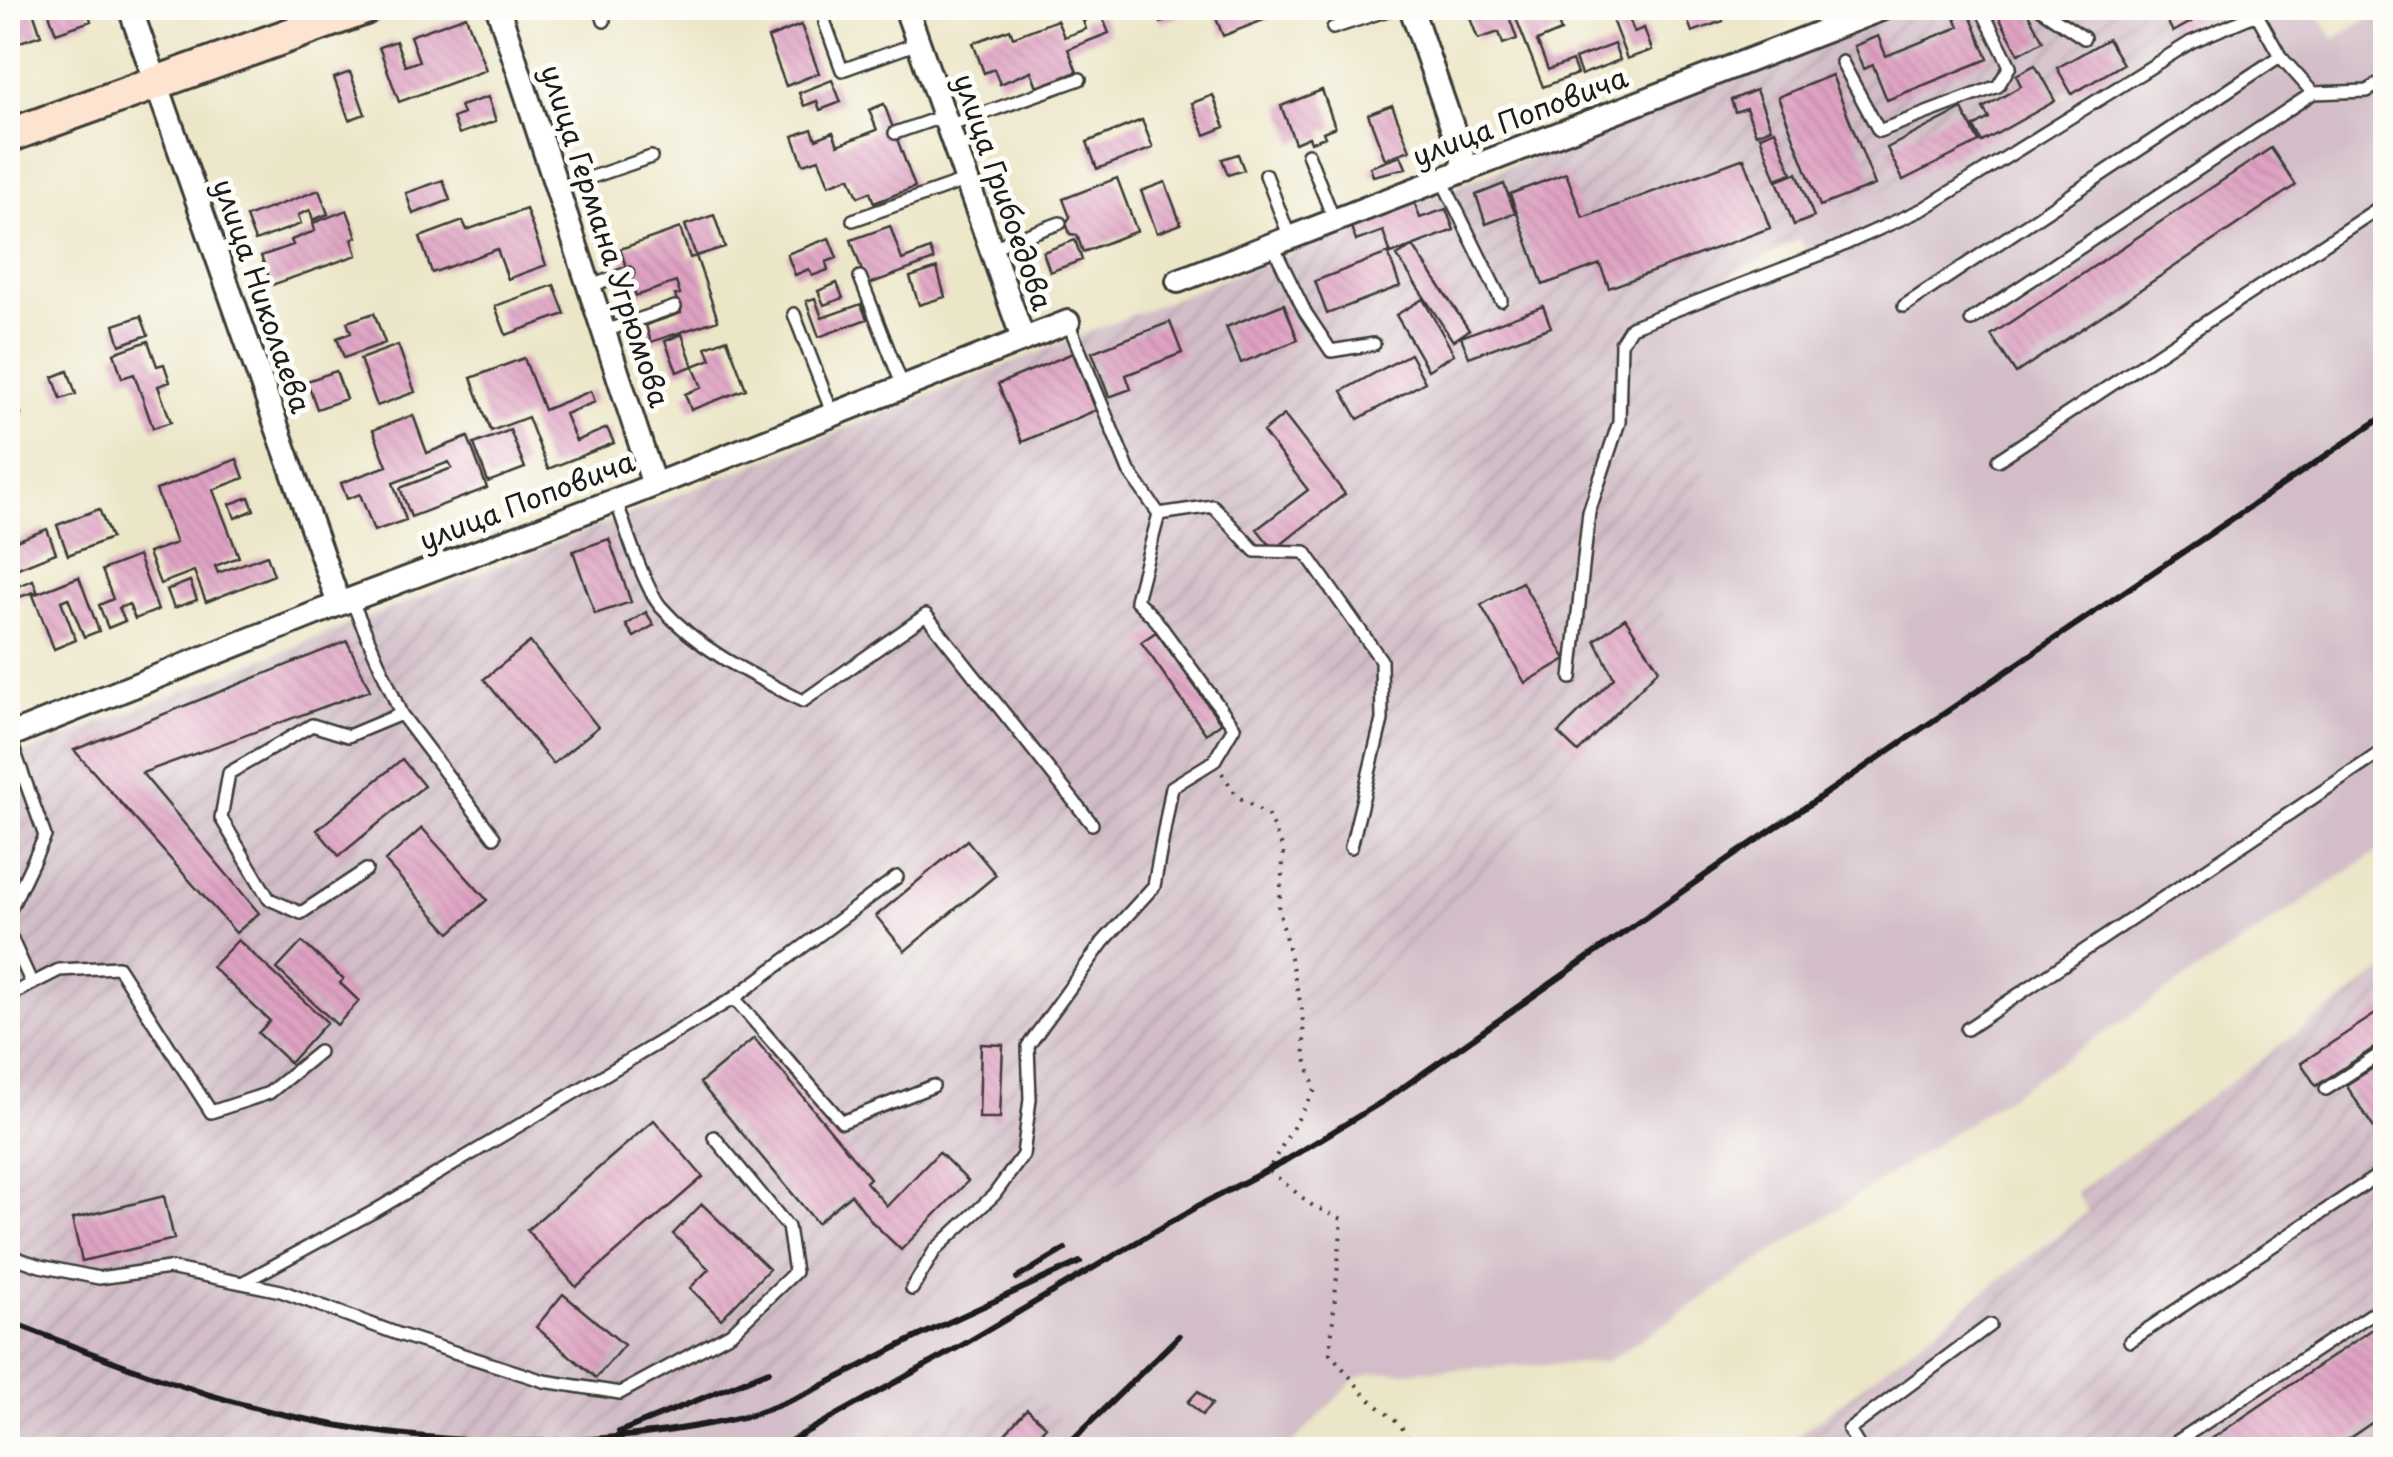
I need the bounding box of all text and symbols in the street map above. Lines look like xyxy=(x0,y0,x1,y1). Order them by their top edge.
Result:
street label: улица Поповича xyxy=(1405,55,1634,176)
street label: улица Германа Угрюмова xyxy=(531,59,682,413)
street label: улица Грибоедова xyxy=(944,67,1065,316)
street label: улица Николаева xyxy=(203,172,324,419)
street label: улица Поповича xyxy=(412,439,641,560)

